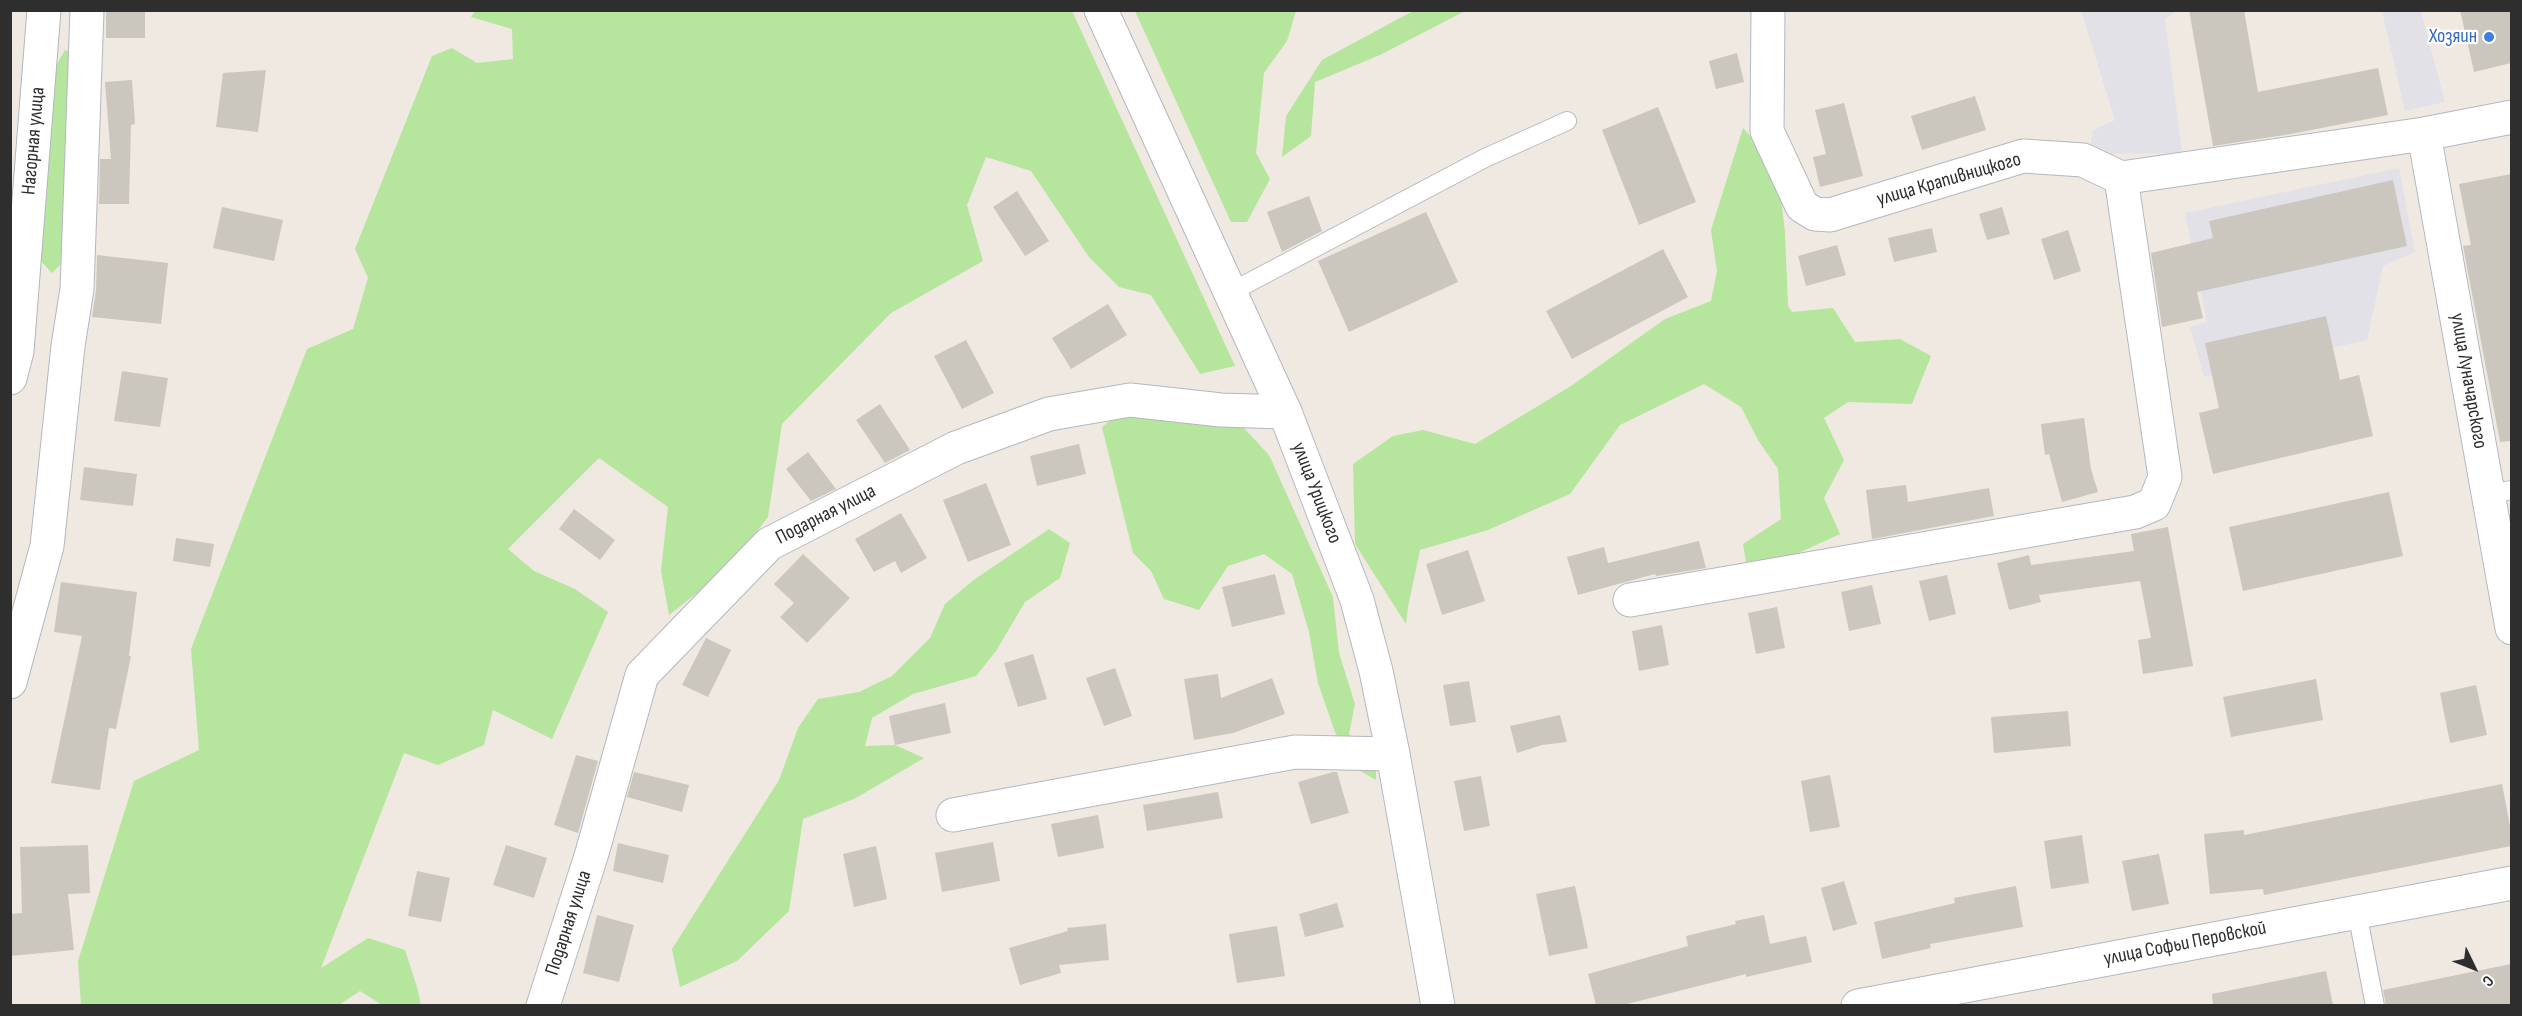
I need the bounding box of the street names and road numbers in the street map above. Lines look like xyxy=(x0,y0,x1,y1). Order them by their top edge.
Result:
street label: Нагорная улица xyxy=(17,86,51,196)
street label: улица Крапивницкого xyxy=(1874,148,2024,212)
street label: улица Луначарского xyxy=(2444,311,2492,451)
street label: улица Урицкого xyxy=(1286,439,1346,547)
street label: Подарная улица xyxy=(772,480,880,550)
street label: Подарная улица xyxy=(541,868,597,978)
street label: улица Софьи Перовской xyxy=(2102,916,2268,972)

